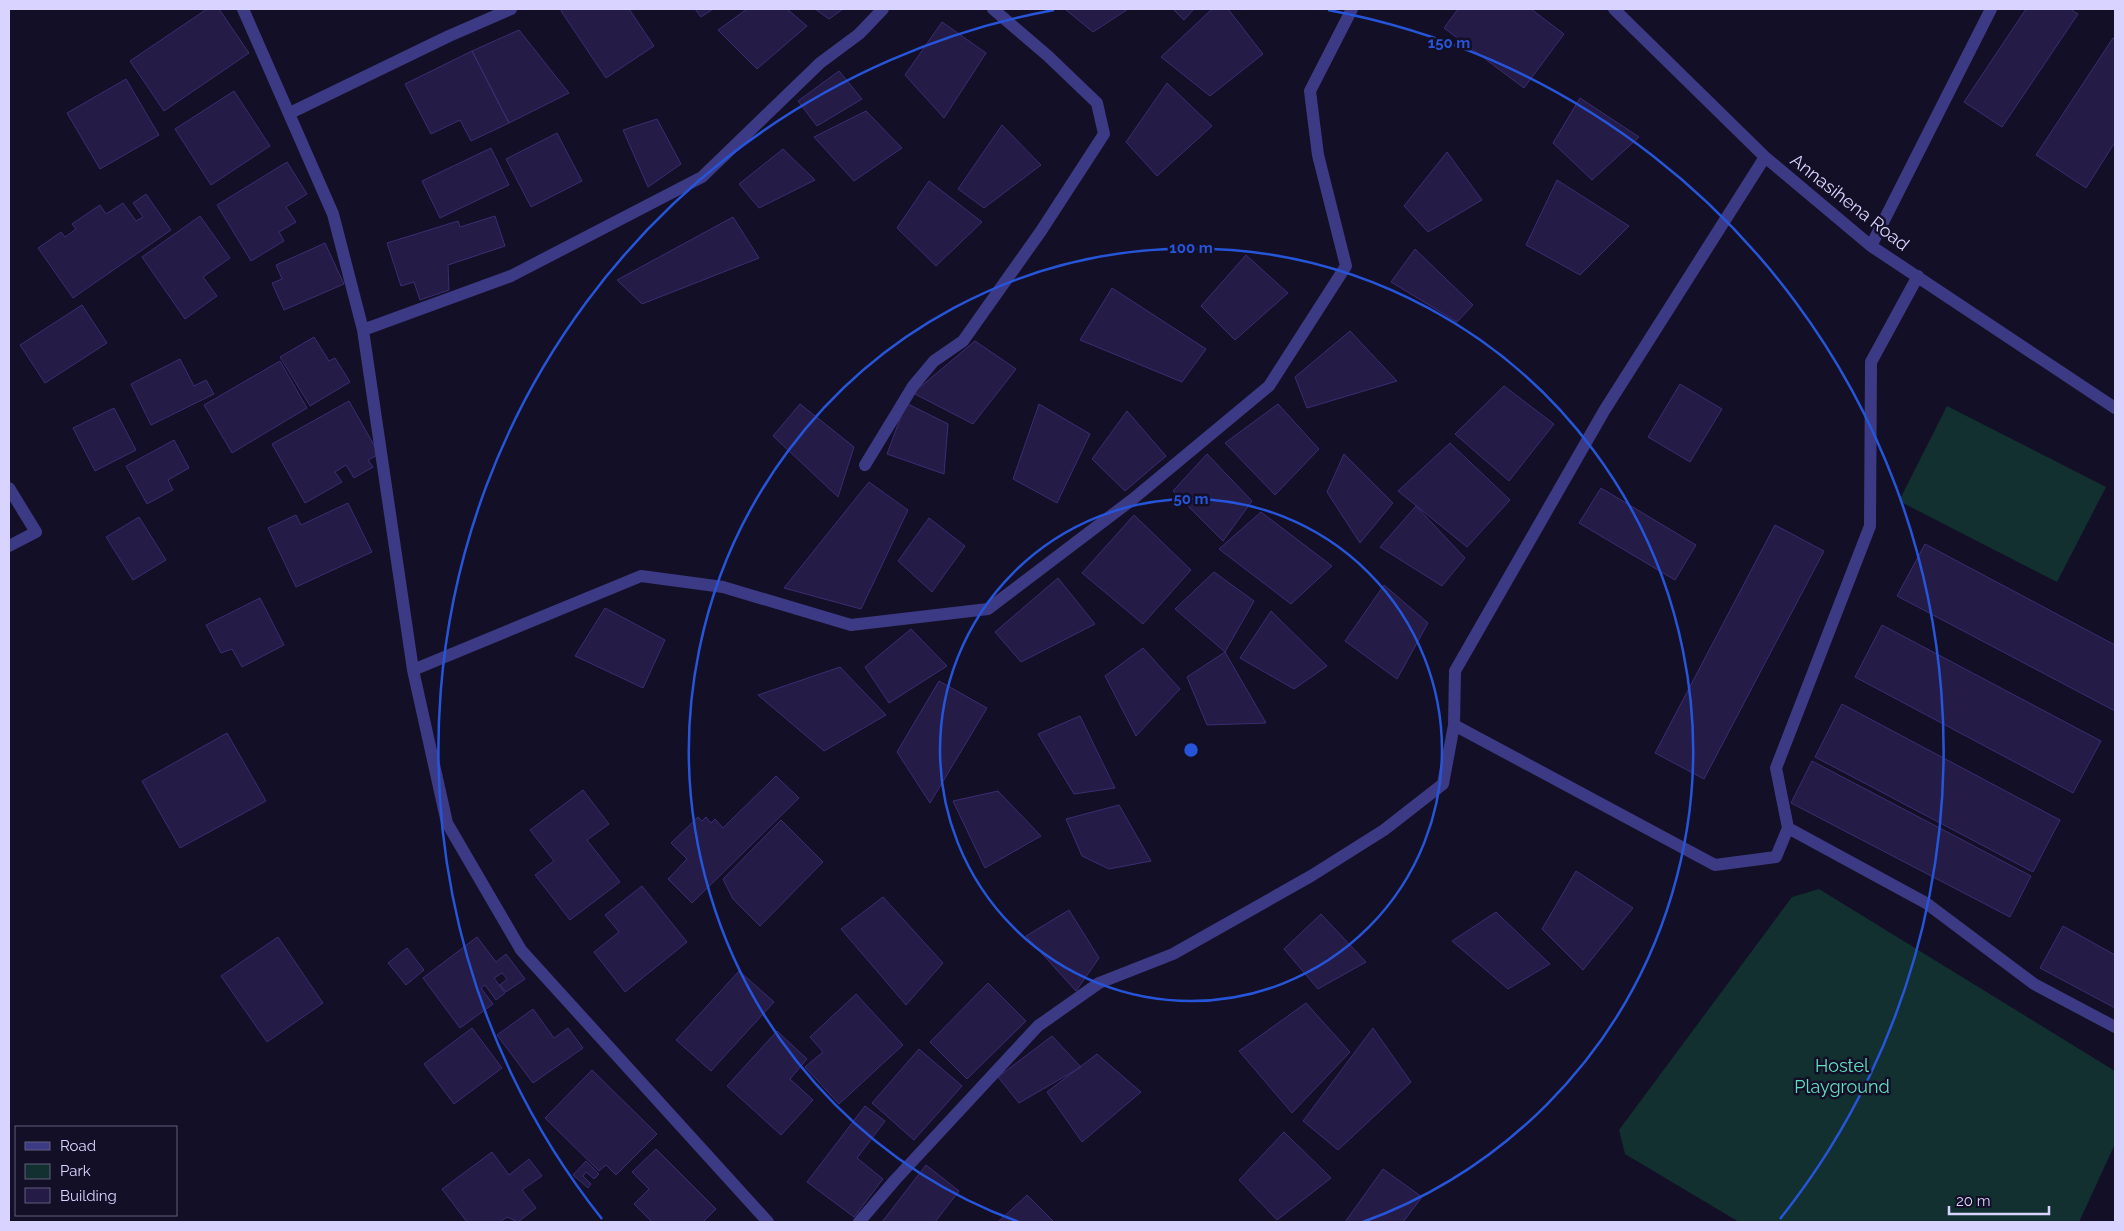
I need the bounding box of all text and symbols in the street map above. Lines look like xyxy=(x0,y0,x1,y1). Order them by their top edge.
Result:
text: 150 m xyxy=(1428,34,1470,52)
street label: Annasihena Road xyxy=(1787,149,1913,255)
text: 100 m xyxy=(1169,239,1213,257)
text: 50 m xyxy=(1173,490,1209,508)
centre of rings xyxy=(1182,741,1200,759)
park label: Hostel Playground xyxy=(1794,1055,1890,1097)
legend xyxy=(15,1126,178,1216)
text: Road xyxy=(60,1137,96,1155)
text: Park xyxy=(60,1162,91,1180)
scale bar xyxy=(1949,1184,2049,1216)
text: Building xyxy=(60,1187,117,1205)
text: 20 m xyxy=(1956,1192,1991,1210)

